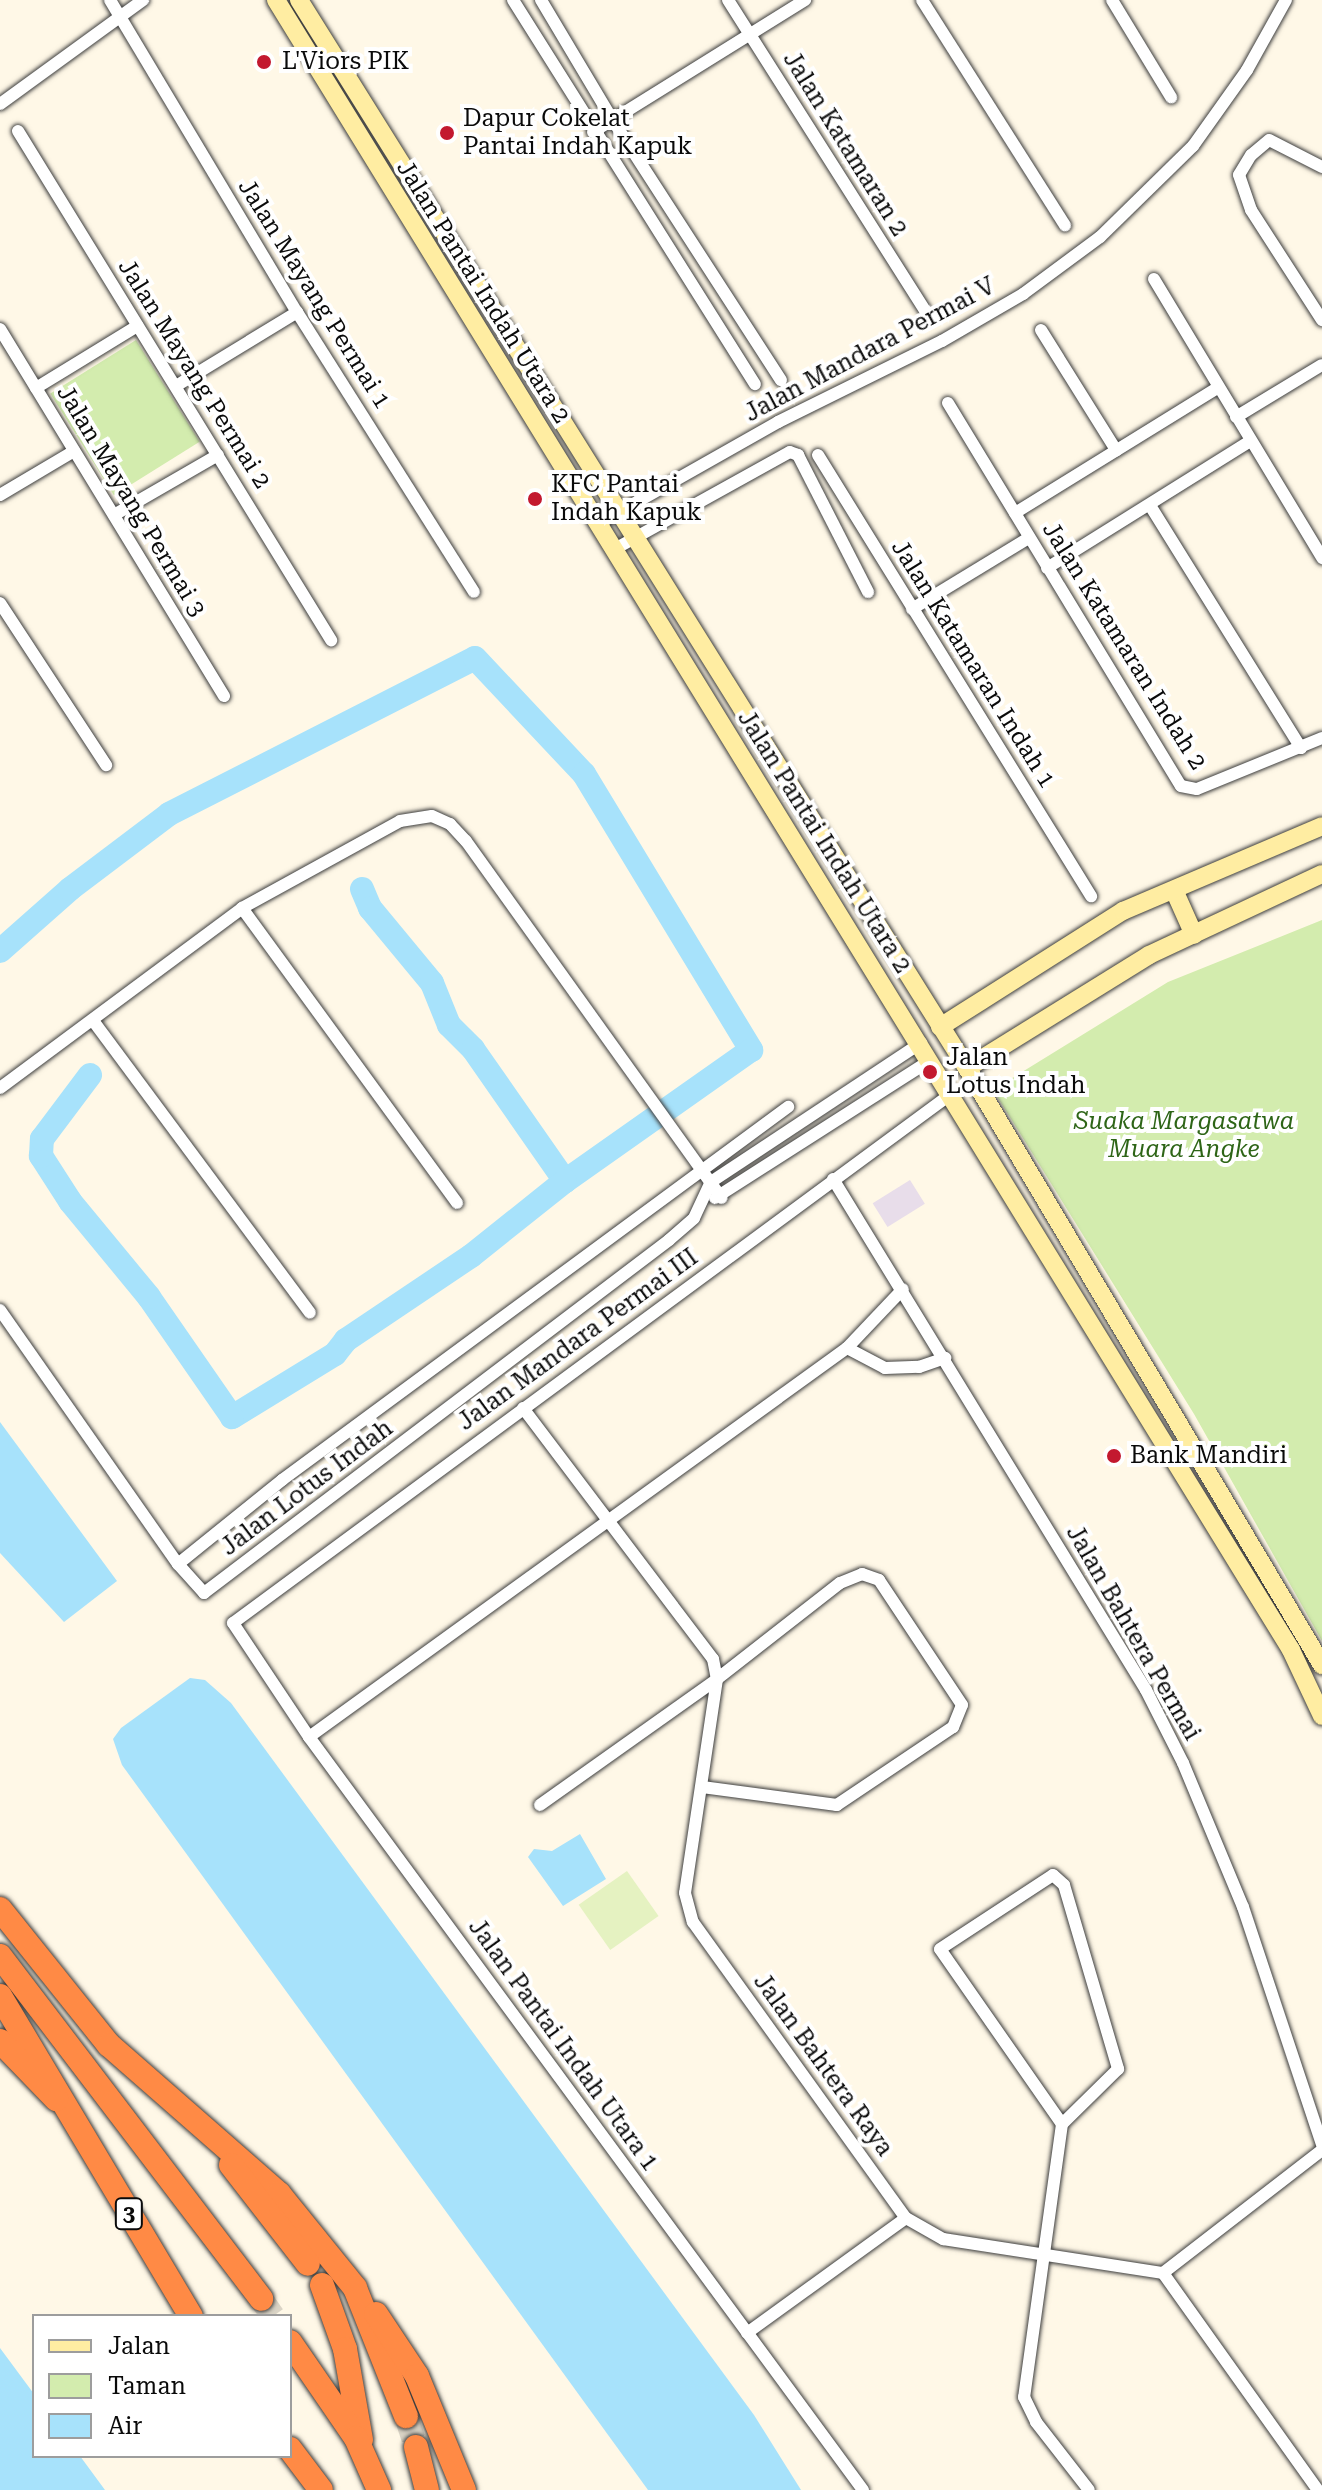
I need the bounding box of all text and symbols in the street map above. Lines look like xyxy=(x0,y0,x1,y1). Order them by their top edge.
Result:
street label: Jalan Katamaran 2 xyxy=(777,46,913,242)
place label: L'Viors PIK xyxy=(282,48,409,76)
marker: L'Viors PIK xyxy=(253,51,275,73)
place label: Dapur Cokelat Pantai Indah Kapuk xyxy=(463,105,692,161)
marker: Dapur Cokelat Pantai Indah Kapuk xyxy=(438,124,456,142)
street label: Jalan Pantai Indah Utara 2 xyxy=(390,155,576,429)
street label: Jalan Mayang Permai 1 xyxy=(232,174,396,414)
street label: Jalan Mayang Permai 2 xyxy=(112,254,276,494)
street label: Jalan Mandara Permai V xyxy=(740,272,1000,428)
street label: Jalan Mayang Permai 3 xyxy=(50,380,212,622)
place label: KFC Pantai Indah Kapuk xyxy=(551,471,701,527)
marker: KFC Pantai Indah Kapuk xyxy=(526,490,544,508)
street label: Jalan Katamaran Indah 2 xyxy=(1036,517,1212,775)
street label: Jalan Katamaran Indah 1 xyxy=(885,535,1061,793)
street label: Jalan Pantai Indah Utara 2 xyxy=(731,705,917,979)
place label: Jalan Lotus Indah xyxy=(946,1044,1085,1100)
marker: Jalan Lotus Indah xyxy=(921,1063,939,1081)
park label: Suaka Margasatwa Muara Angke xyxy=(1074,1108,1294,1164)
street label: Jalan Mandara Permai III xyxy=(452,1243,704,1437)
street label: Jalan Lotus Indah xyxy=(216,1414,398,1562)
place label: Bank Mandiri xyxy=(1130,1442,1287,1470)
marker: Bank Mandiri xyxy=(1105,1447,1123,1465)
street label: Jalan Bahtera Permai xyxy=(1060,1520,1206,1746)
street label: Jalan Pantai Indah Utara 1 xyxy=(462,1913,664,2177)
street label: Jalan Bahtera Raya xyxy=(747,1968,899,2162)
road number: 3 xyxy=(113,2196,145,2232)
legend xyxy=(32,2314,292,2458)
text: Jalan xyxy=(108,2332,170,2360)
text: Taman xyxy=(108,2372,186,2400)
text: Air xyxy=(108,2412,142,2440)

